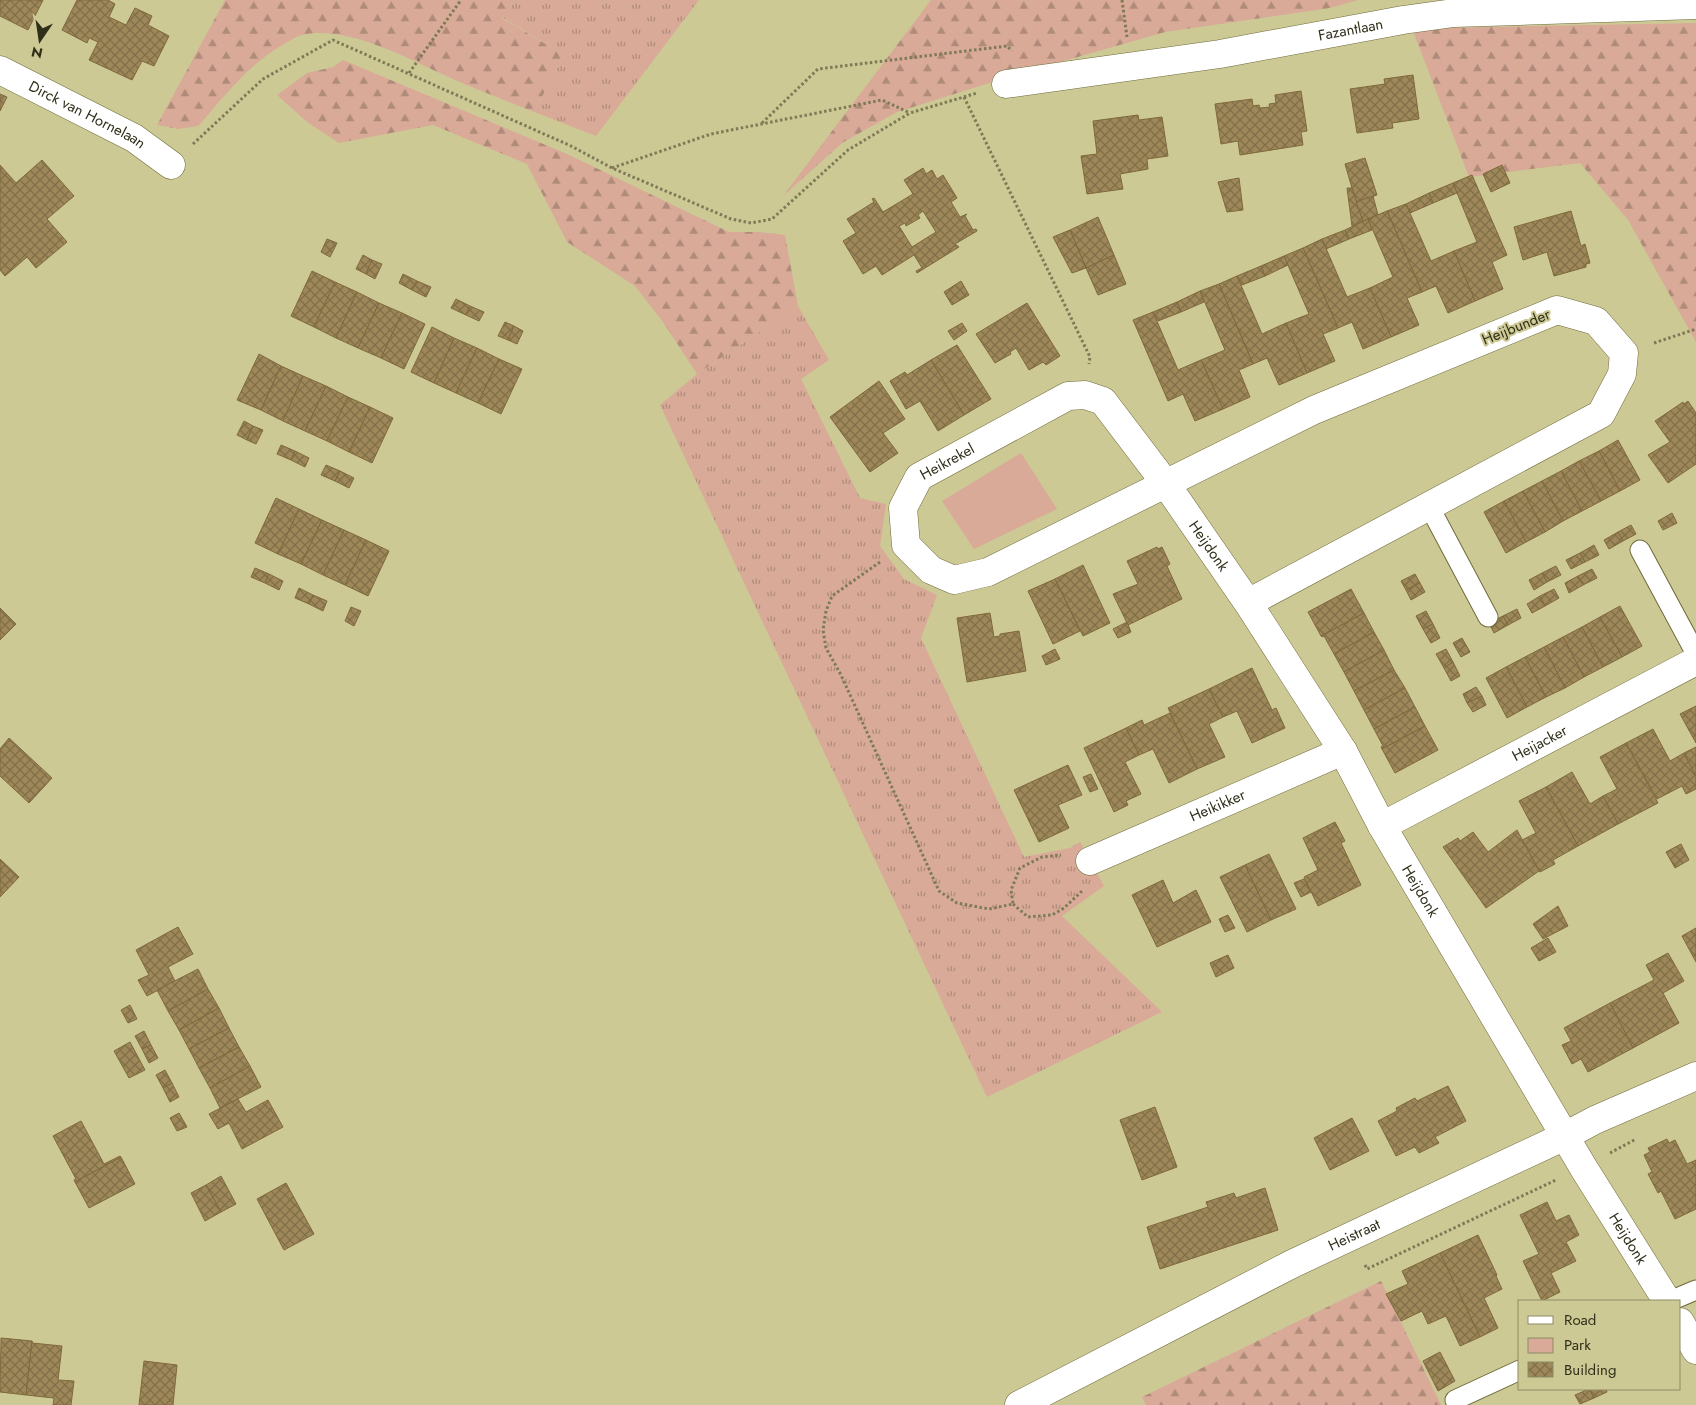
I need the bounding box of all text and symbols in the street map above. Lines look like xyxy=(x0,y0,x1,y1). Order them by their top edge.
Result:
street label: Fazantlaan xyxy=(1316,13,1385,47)
north arrow xyxy=(15,15,65,65)
text: N xyxy=(29,42,45,64)
street label: Dirck van Hornelaan xyxy=(25,75,150,154)
street label: Heijbunder xyxy=(1479,303,1554,351)
street label: Heikrekel xyxy=(916,438,978,485)
street label: Heijdonk xyxy=(1183,516,1234,576)
street label: Heijacker xyxy=(1508,719,1572,767)
street label: Heikikker xyxy=(1186,783,1250,827)
street label: Heijdonk xyxy=(1396,861,1445,922)
street label: Heijdonk xyxy=(1603,1208,1653,1269)
street label: Heistraat xyxy=(1325,1213,1384,1257)
legend xyxy=(1518,1300,1681,1390)
text: Road xyxy=(1564,1309,1596,1331)
text: Park xyxy=(1564,1334,1591,1356)
text: Building xyxy=(1564,1359,1616,1381)

